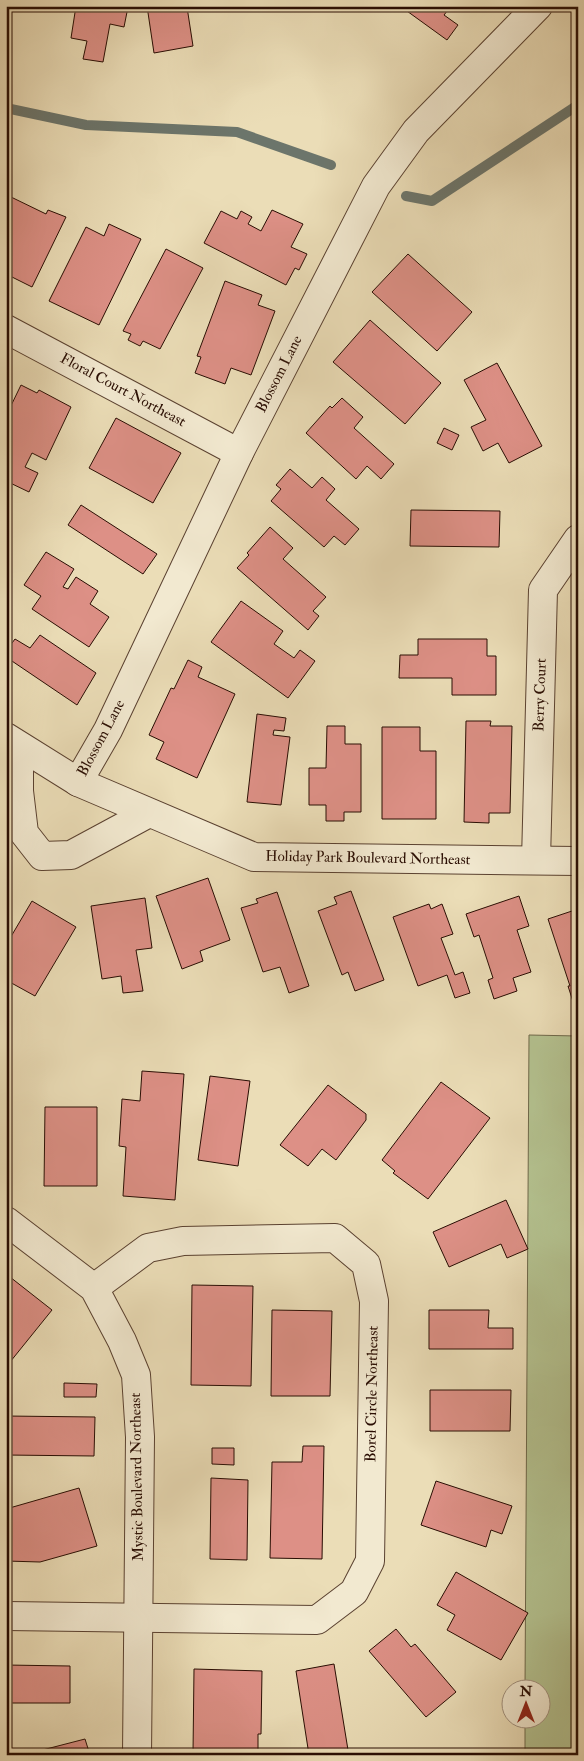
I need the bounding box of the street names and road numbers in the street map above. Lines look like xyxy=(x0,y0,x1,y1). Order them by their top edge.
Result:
street label: Blossom Lane xyxy=(251,332,307,416)
street label: Floral Court Northeast xyxy=(57,349,189,431)
street label: Berry Court xyxy=(529,658,551,732)
street label: Blossom Lane xyxy=(73,696,129,780)
street label: Holiday Park Boulevard Northeast xyxy=(265,847,471,869)
street label: Borel Circle Northeast xyxy=(361,1325,383,1462)
street label: Mystic Boulevard Northeast xyxy=(126,1392,148,1561)

